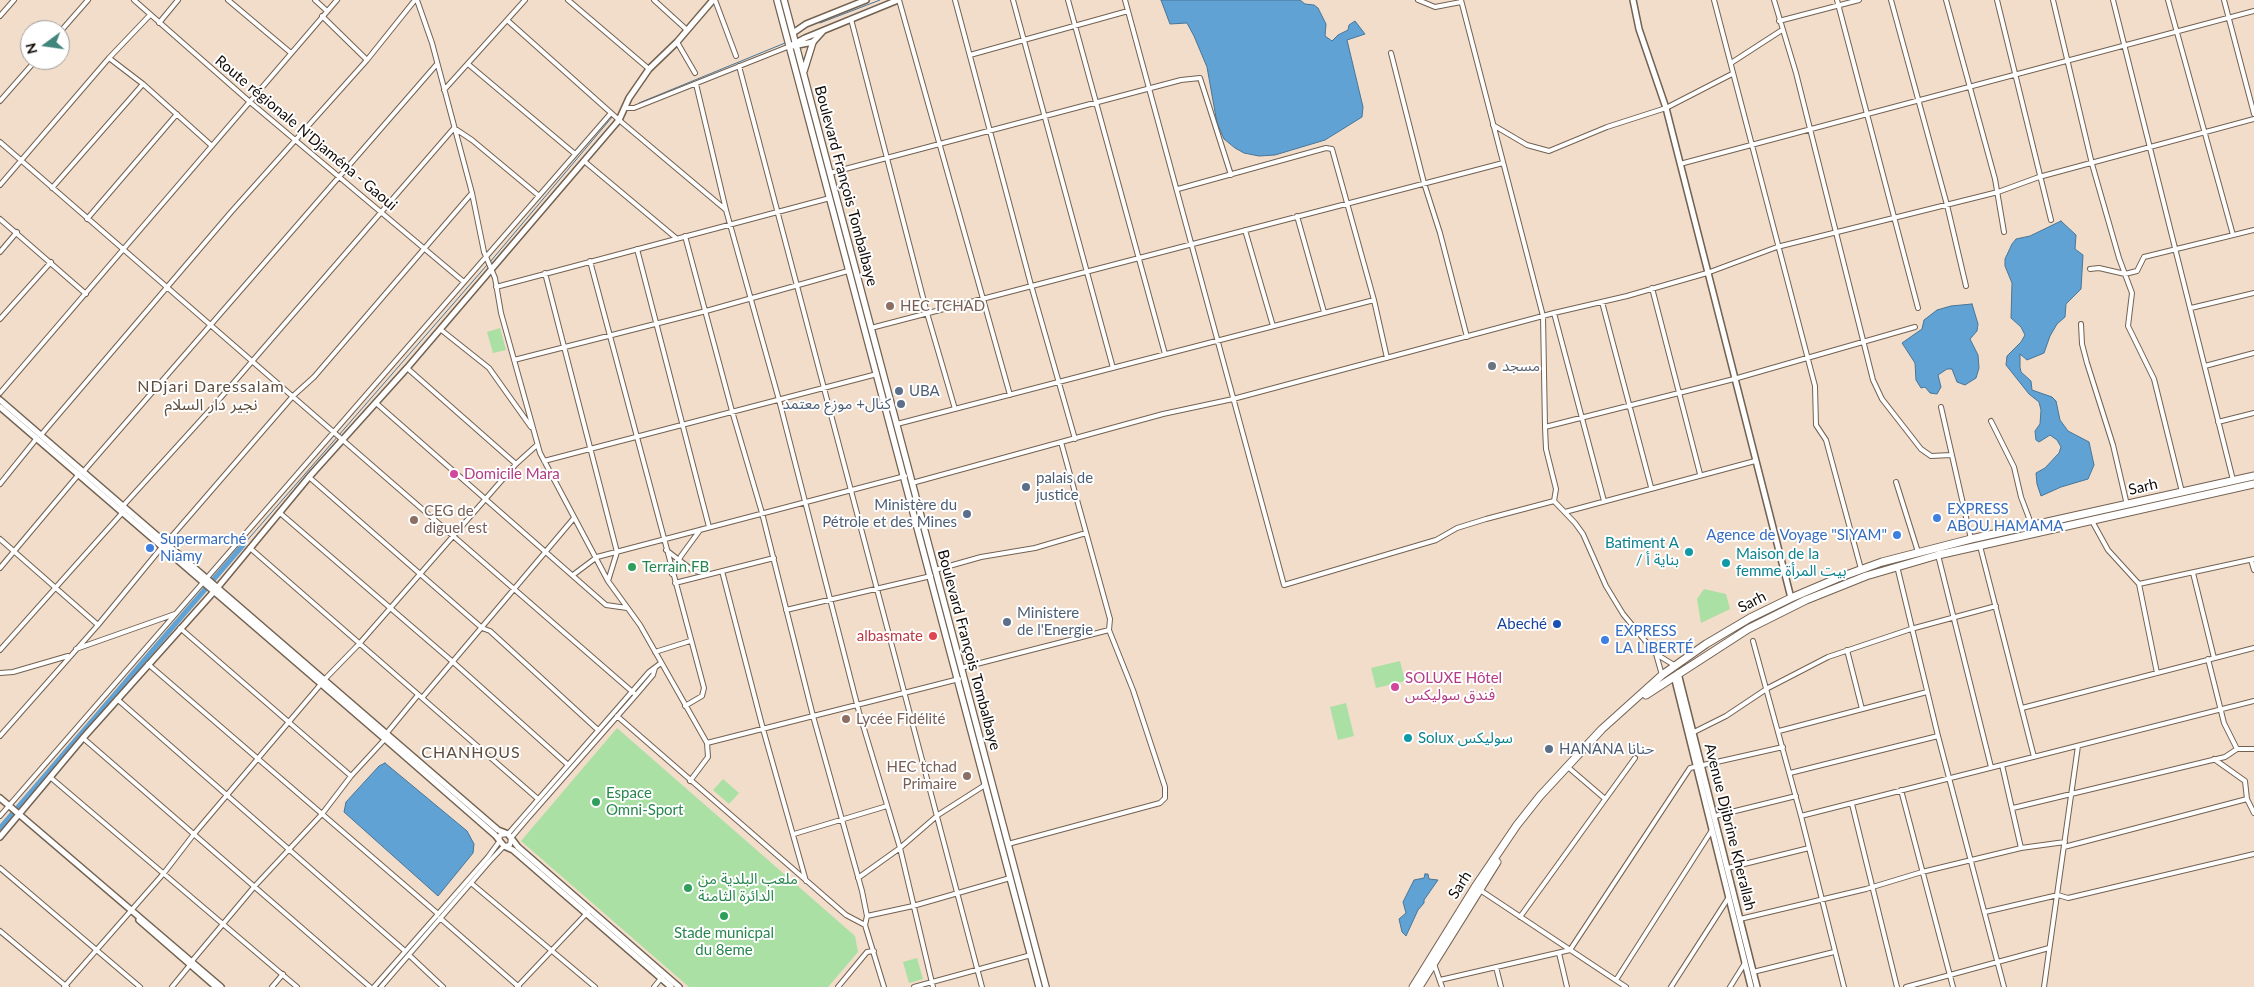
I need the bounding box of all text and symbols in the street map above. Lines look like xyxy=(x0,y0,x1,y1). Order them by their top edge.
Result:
north arrow xyxy=(20,20,70,70)
text: N xyxy=(21,41,40,56)
street label: Route régionale N'Djaména - Gaoui xyxy=(211,52,401,214)
street label: Boulevard François Tombalbaye xyxy=(811,84,881,288)
place label: HEC TCHAD xyxy=(900,297,985,315)
marker: HEC TCHAD xyxy=(884,300,896,312)
place label: مسجد xyxy=(1502,357,1540,375)
marker: مسجد xyxy=(1486,360,1498,372)
district label: NDjari Daressalam نجير دار السلام xyxy=(135,377,287,415)
place label: UBA xyxy=(909,382,940,400)
marker: UBA xyxy=(893,385,905,397)
place label: كنال+ موزع معتمد xyxy=(783,395,891,413)
marker: كنال+ موزع معتمد xyxy=(895,398,907,410)
place label: Domicile Mara xyxy=(464,465,560,483)
marker: Domicile Mara xyxy=(448,468,460,480)
place label: palais de justice xyxy=(1036,469,1093,504)
street label: Sarh xyxy=(2127,475,2159,499)
marker: palais de justice xyxy=(1020,481,1032,493)
place label: Ministère du Pétrole et des Mines xyxy=(822,496,957,531)
place label: EXPRESS ABOU HAMAMA xyxy=(1947,500,2064,535)
place label: CEG de diguel est xyxy=(424,502,487,537)
marker: Ministère du Pétrole et des Mines xyxy=(961,508,973,520)
marker: EXPRESS ABOU HAMAMA xyxy=(1931,512,1943,524)
marker: CEG de diguel est xyxy=(408,514,420,526)
place label: Agence de Voyage "SIYAM" xyxy=(1706,526,1887,544)
marker: Agence de Voyage "SIYAM" xyxy=(1891,529,1903,541)
place label: Supermarché Niamy xyxy=(160,530,247,565)
place label: Batiment A / بناية أ xyxy=(1605,534,1679,569)
marker: Supermarché Niamy xyxy=(144,542,156,554)
place label: Maison de la femme بيت المرأة xyxy=(1736,545,1847,580)
marker: Batiment A / بناية أ xyxy=(1683,546,1695,558)
street label: Boulevard François Tombalbaye xyxy=(934,548,1004,752)
marker: Maison de la femme بيت المرأة xyxy=(1720,557,1732,569)
place label: Terrain FB xyxy=(642,558,709,576)
marker: Terrain FB xyxy=(626,561,638,573)
street label: Sarh xyxy=(1735,587,1769,617)
place label: Ministere de l'Energie xyxy=(1017,604,1093,639)
place label: Abeché xyxy=(1497,615,1547,633)
marker: Ministere de l'Energie xyxy=(1001,616,1013,628)
marker: Abeché xyxy=(1551,618,1563,630)
place label: EXPRESS LA LIBERTÉ xyxy=(1615,622,1694,657)
place label: albasmate xyxy=(857,627,923,645)
marker: albasmate xyxy=(927,630,939,642)
marker: EXPRESS LA LIBERTÉ xyxy=(1599,634,1611,646)
place label: SOLUXE Hôtel فندق سوليكس xyxy=(1405,669,1502,704)
marker: SOLUXE Hôtel فندق سوليكس xyxy=(1389,681,1401,693)
place label: Lycée Fidélité xyxy=(856,710,945,728)
marker: Lycée Fidélité xyxy=(840,713,852,725)
place label: Solux سوليكس xyxy=(1418,729,1513,747)
marker: Solux سوليكس xyxy=(1402,732,1414,744)
place label: HANANA حنانا xyxy=(1559,740,1654,758)
street label: Avenue Djibrine Kherallah xyxy=(1701,742,1759,912)
district label: CHANHOUS xyxy=(420,743,522,763)
marker: HANANA حنانا xyxy=(1543,743,1555,755)
place label: HEC tchad Primaire xyxy=(887,758,957,793)
marker: HEC tchad Primaire xyxy=(961,770,973,782)
place label: Espace Omni-Sport xyxy=(606,784,683,819)
marker: Espace Omni-Sport xyxy=(590,796,602,808)
street label: Sarh xyxy=(1445,868,1475,902)
place label: ملعب البلدية من الدائرة الثامنة xyxy=(698,870,798,905)
marker: ملعب البلدية من الدائرة الثامنة xyxy=(682,882,694,894)
marker: Stade municpal du 8eme xyxy=(718,910,730,922)
place label: Stade municpal du 8eme xyxy=(674,924,774,959)

